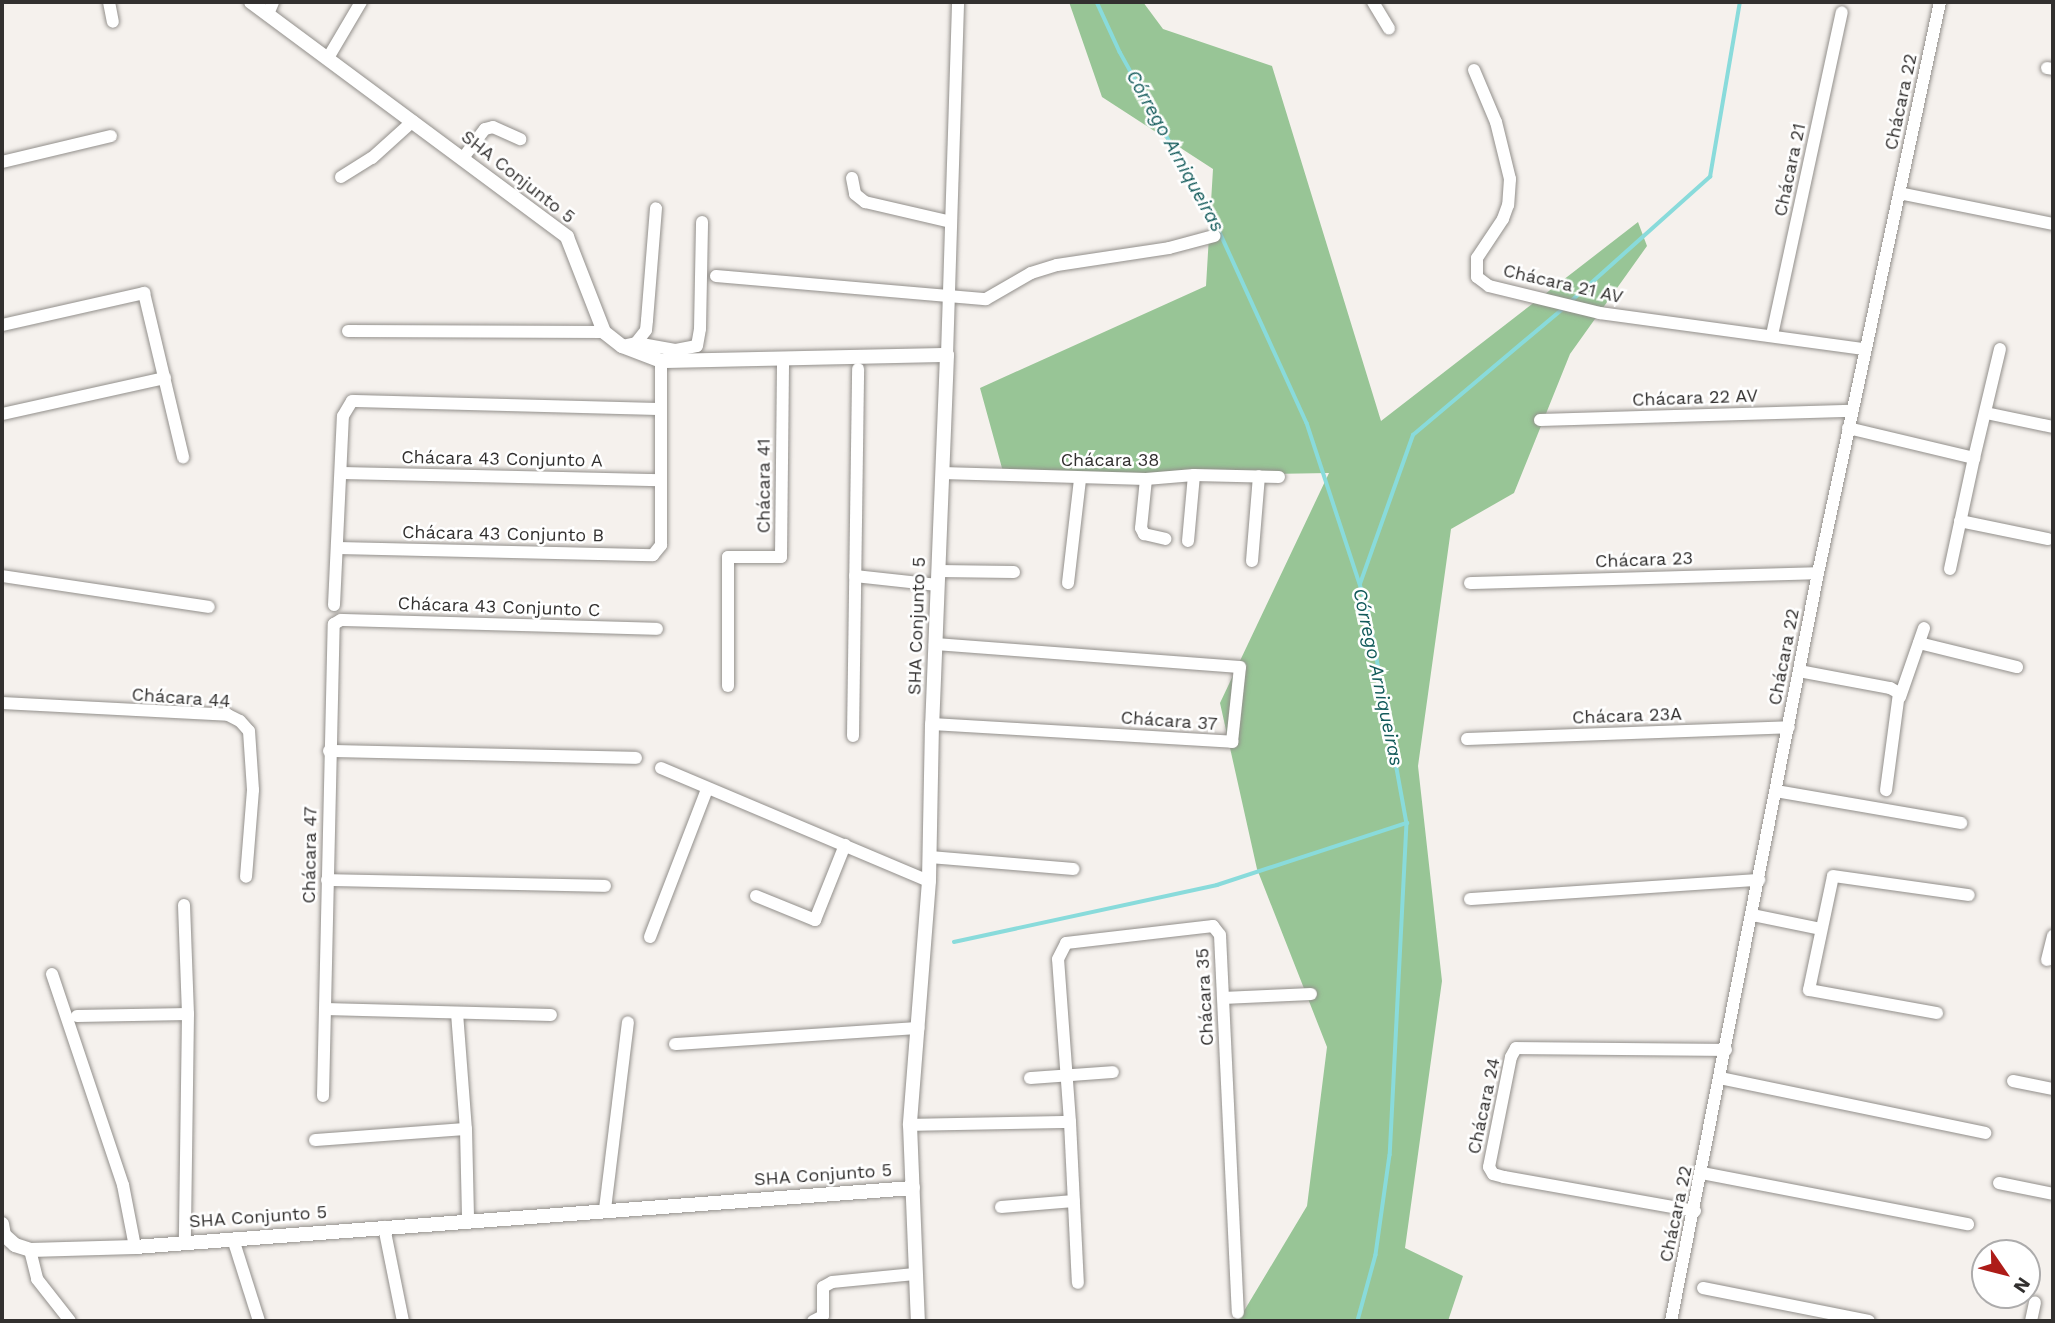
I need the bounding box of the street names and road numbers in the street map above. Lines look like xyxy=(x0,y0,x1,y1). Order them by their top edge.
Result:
street label: Chácara 22 xyxy=(1880,52,1922,152)
street label: Chácara 21 xyxy=(1770,121,1810,219)
street label: SHA Conjunto 5 xyxy=(457,126,579,228)
street label: Chácara 21 AV xyxy=(1500,260,1626,308)
street label: Chácara 22 AV xyxy=(1631,385,1759,411)
street label: Chácara 41 xyxy=(753,438,775,534)
street label: Chácara 43 Conjunto A xyxy=(401,446,603,472)
street label: Chácara 38 xyxy=(1061,449,1159,471)
street label: Chácara 43 Conjunto B xyxy=(402,521,604,547)
street label: Chácara 23 xyxy=(1594,547,1694,573)
street label: SHA Conjunto 5 xyxy=(904,556,930,696)
street label: Chácara 43 Conjunto C xyxy=(397,593,601,621)
street label: Chácara 22 xyxy=(1764,607,1804,707)
street label: Chácara 44 xyxy=(131,684,231,712)
street label: Chácara 23A xyxy=(1572,703,1682,729)
street label: Chácara 37 xyxy=(1120,707,1218,735)
street label: Chácara 47 xyxy=(298,806,322,904)
street label: Chácara 35 xyxy=(1192,947,1218,1047)
street label: Chácara 24 xyxy=(1463,1056,1505,1156)
street label: SHA Conjunto 5 xyxy=(753,1159,893,1191)
street label: Chácara 22 xyxy=(1655,1164,1697,1264)
street label: SHA Conjunto 5 xyxy=(188,1201,328,1233)

